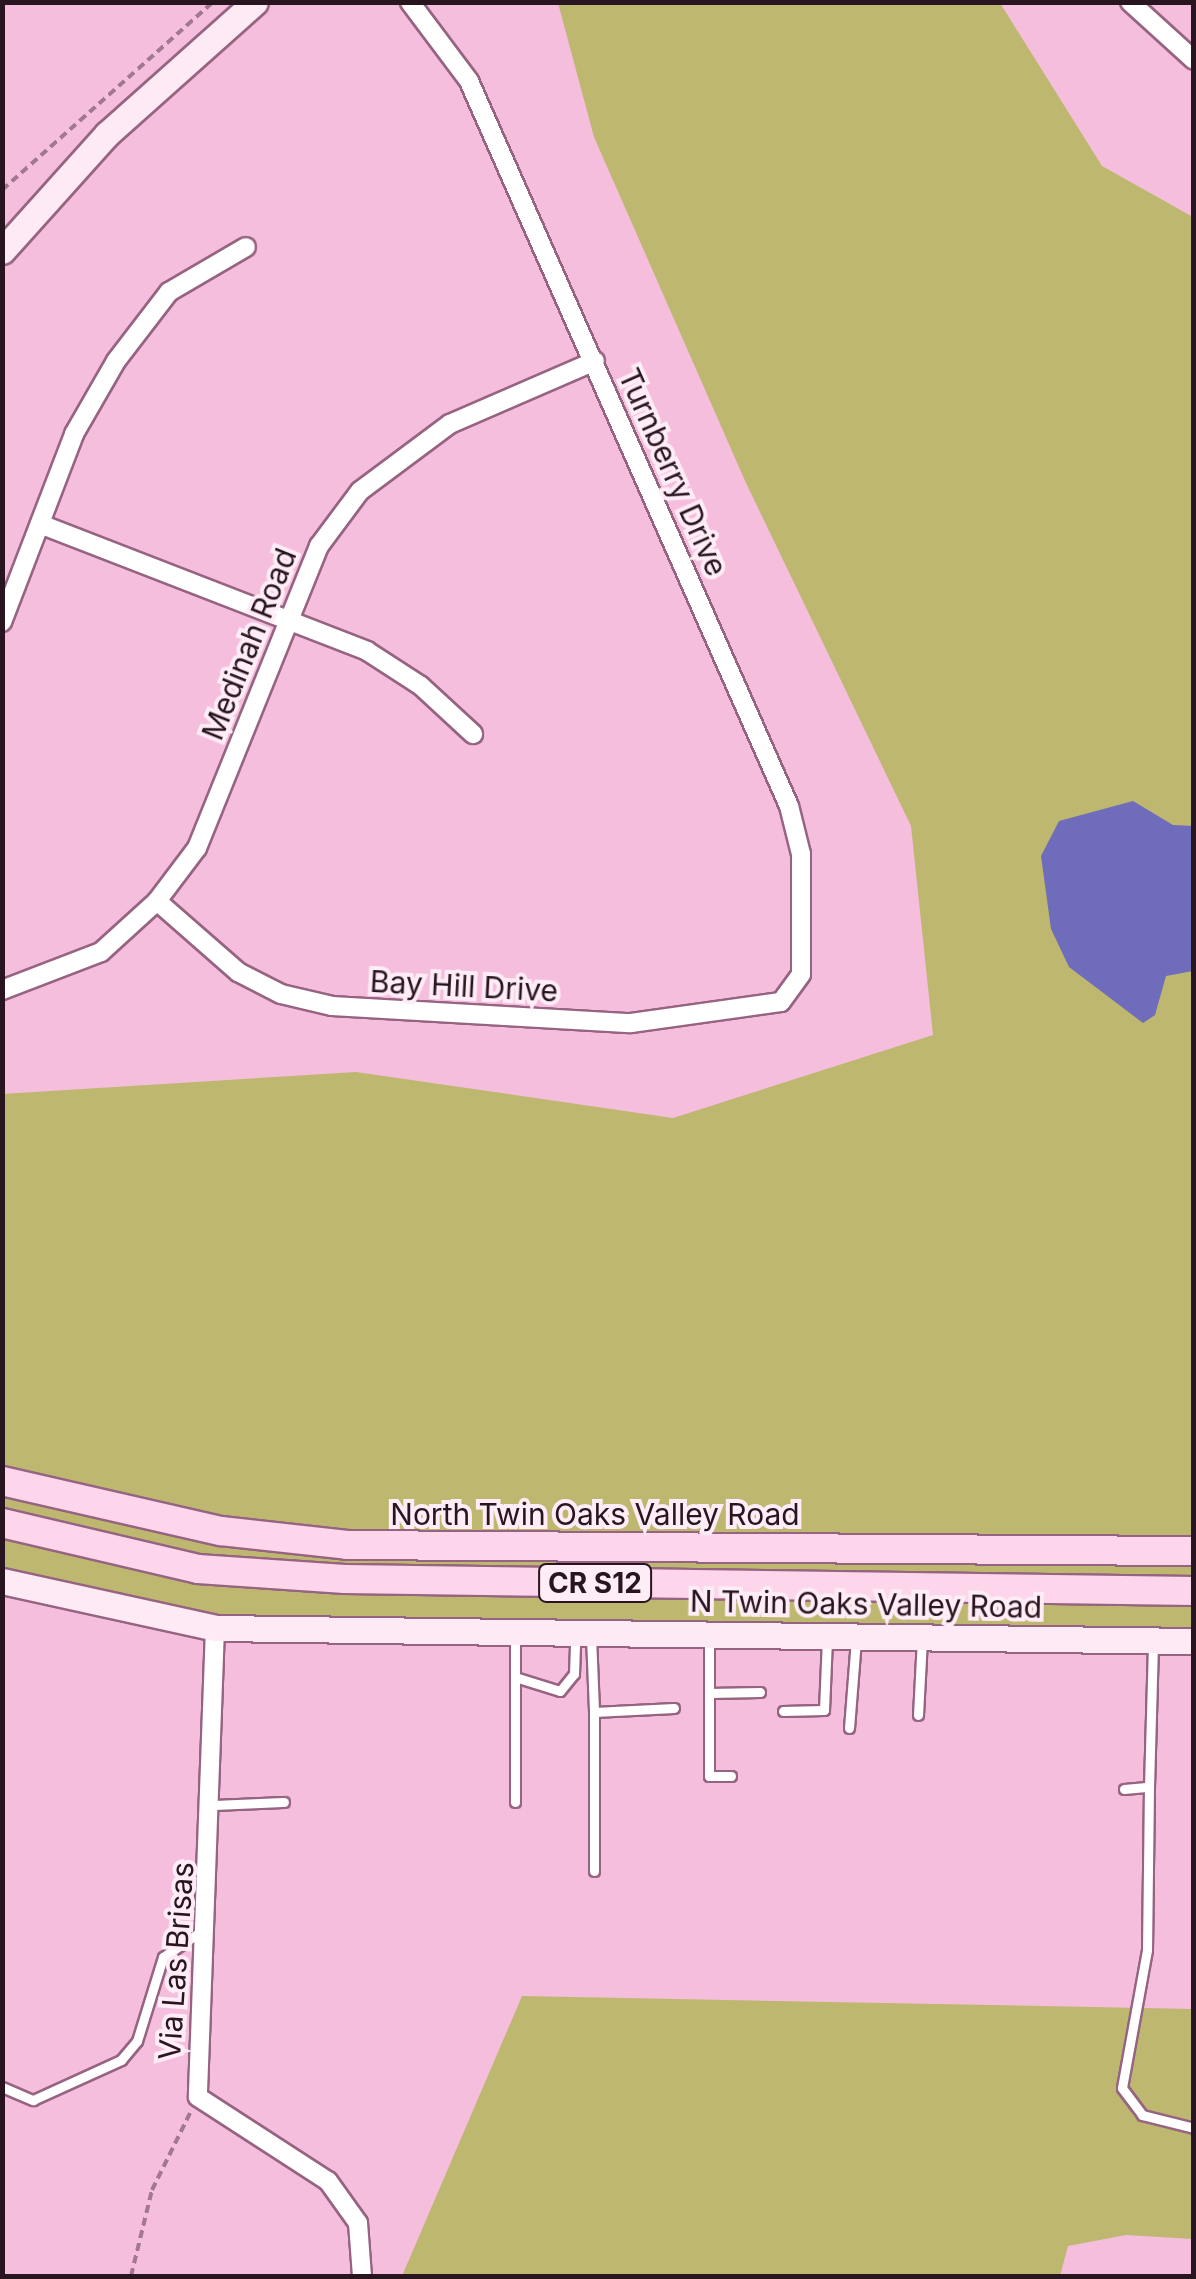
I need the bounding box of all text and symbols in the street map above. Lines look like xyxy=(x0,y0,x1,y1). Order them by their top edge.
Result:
street label: Turnberry Drive xyxy=(611,363,735,581)
street label: Medinah Road xyxy=(194,543,304,745)
street label: Bay Hill Drive xyxy=(369,963,559,1009)
street label: North Twin Oaks Valley Road xyxy=(390,1496,800,1532)
road number: CR S12 xyxy=(538,1560,652,1606)
street label: N Twin Oaks Valley Road xyxy=(690,1583,1042,1625)
street label: Via Las Brisas xyxy=(151,1861,201,2061)

